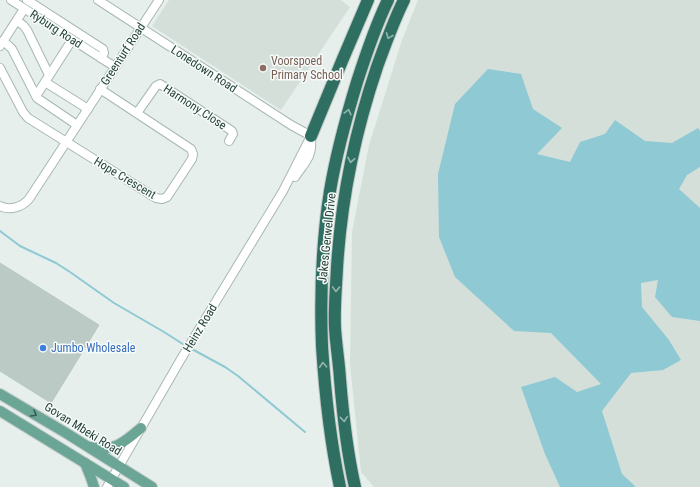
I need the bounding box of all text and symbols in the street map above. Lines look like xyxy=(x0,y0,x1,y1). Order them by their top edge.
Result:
street label: Ryburg Road xyxy=(27,7,85,51)
street label: Greenturf Road xyxy=(98,20,148,88)
one-way arrow xyxy=(385,32,393,39)
street label: Lonedown Road xyxy=(168,43,240,95)
place label: Voorspoed Primary School xyxy=(271,54,343,82)
marker: Voorspoed Primary School xyxy=(258,63,268,73)
street label: Harmony Close xyxy=(161,81,229,133)
one-way arrow xyxy=(343,109,352,116)
street label: Hope Crescent xyxy=(92,154,159,202)
one-way arrow xyxy=(348,157,356,163)
street label: Jakes Gerwel Drive xyxy=(315,192,339,284)
one-way arrow xyxy=(332,286,340,292)
street label: Heinz Road xyxy=(180,301,220,355)
place label: Jumbo Wholesale xyxy=(51,341,136,355)
marker: Jumbo Wholesale xyxy=(38,343,48,353)
one-way arrow xyxy=(319,362,328,368)
street label: Govan Mbeki Road xyxy=(42,400,124,458)
one-way arrow xyxy=(30,410,37,417)
one-way arrow xyxy=(339,416,348,422)

